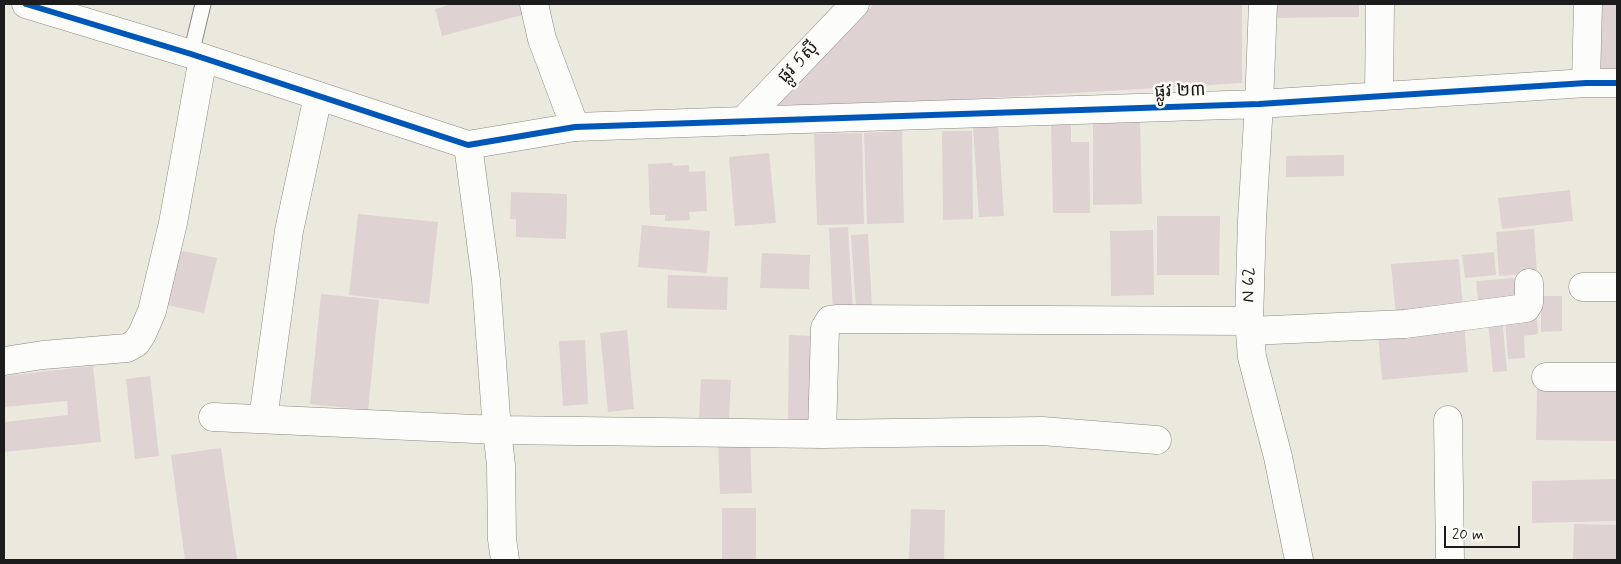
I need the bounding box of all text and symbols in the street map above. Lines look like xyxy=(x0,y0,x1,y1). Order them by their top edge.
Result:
street label: ផ្លូវ 5ស៊ី xyxy=(774,38,824,88)
street label: ផ្លូវ ២៣ xyxy=(1154,80,1206,104)
street label: N 62 xyxy=(1239,267,1261,303)
scale bar xyxy=(1446,516,1522,548)
text: 20 m xyxy=(1452,525,1484,545)

